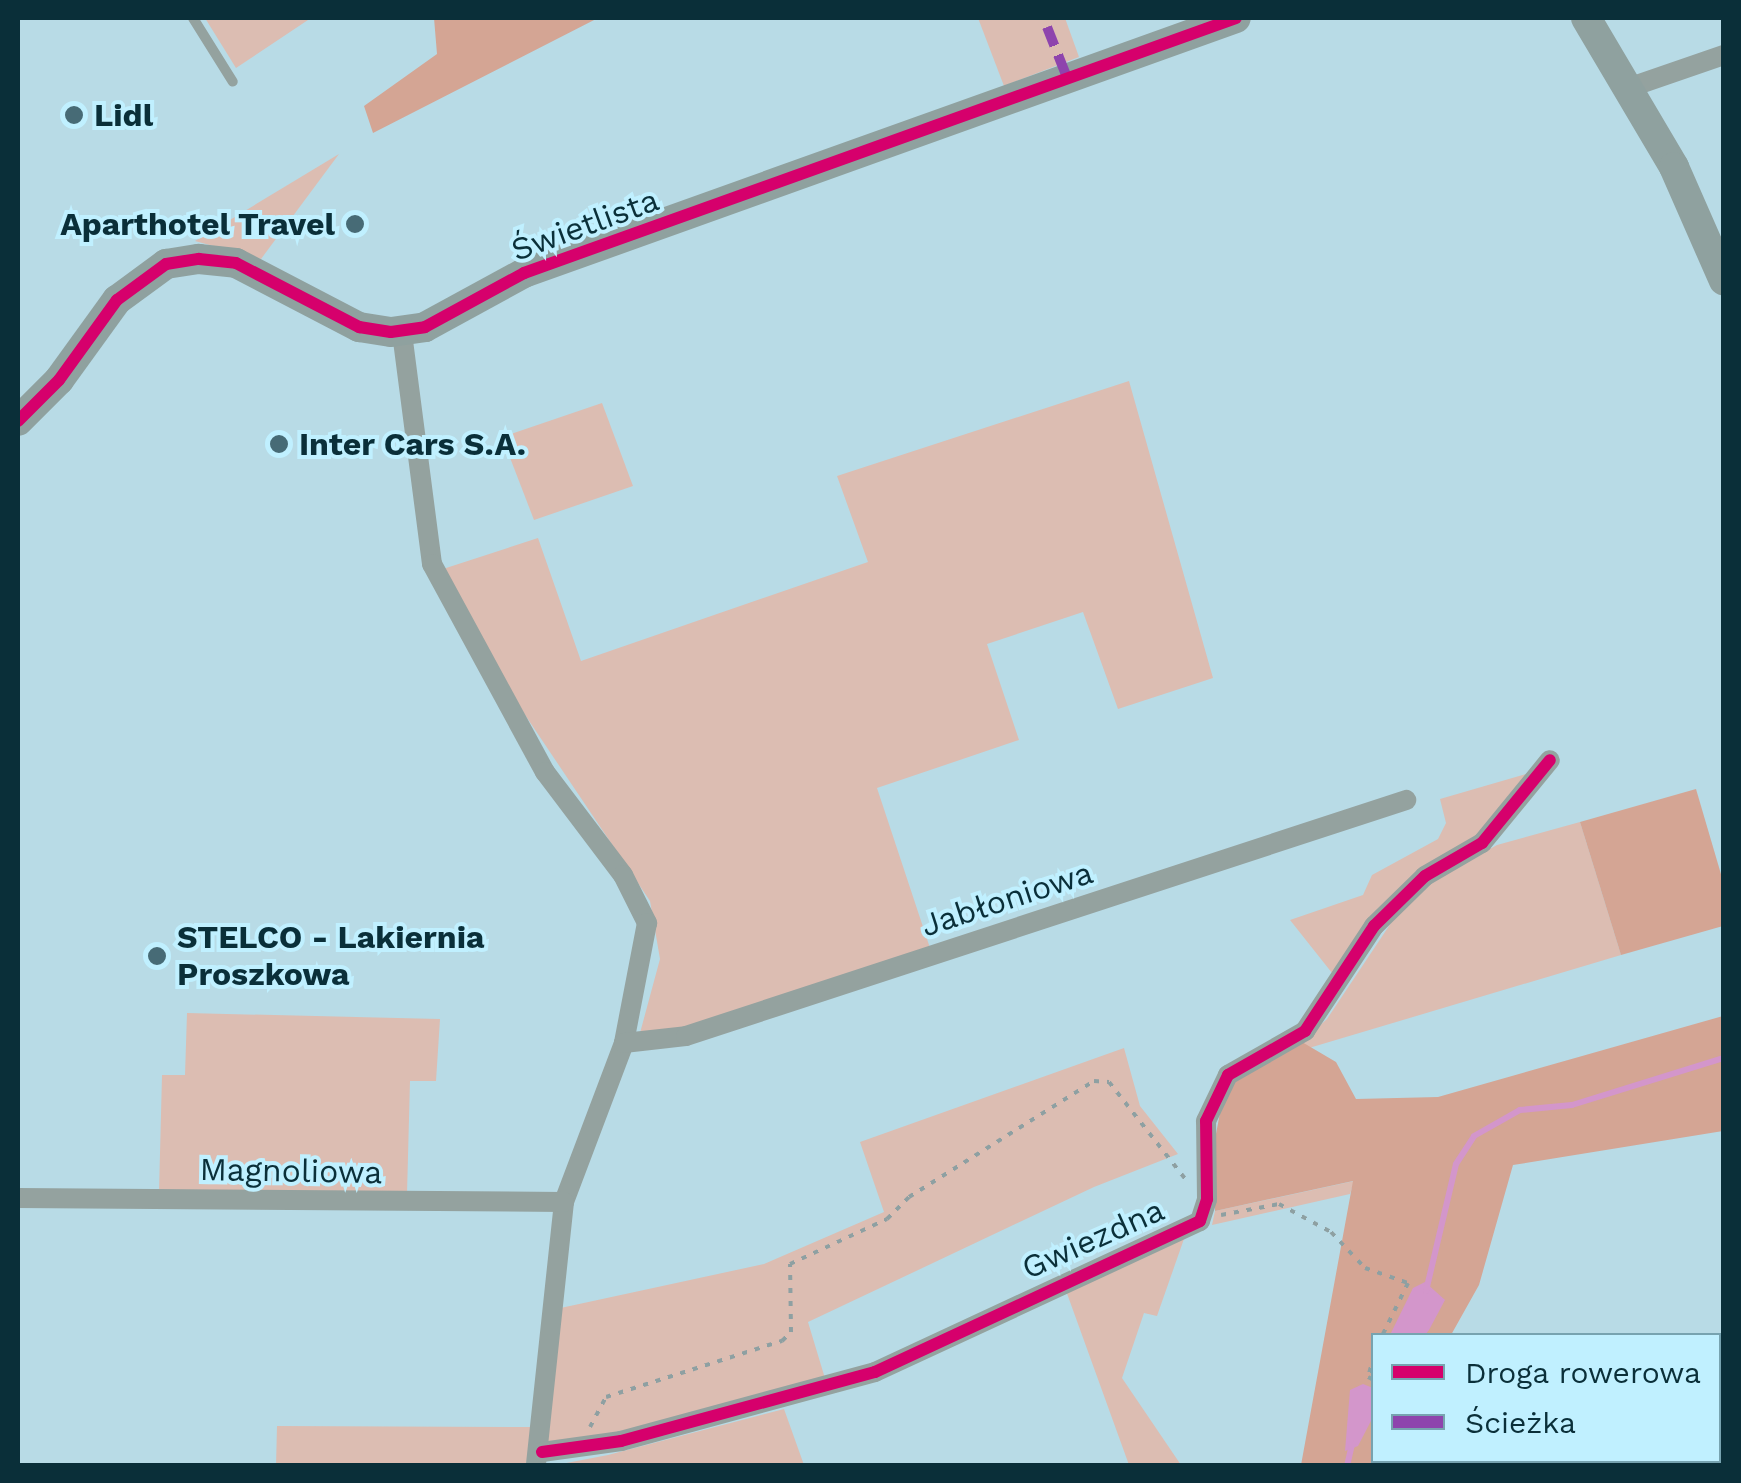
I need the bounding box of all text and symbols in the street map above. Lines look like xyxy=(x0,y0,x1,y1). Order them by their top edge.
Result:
place label: Lidl xyxy=(94,96,153,134)
marker: Lidl xyxy=(63,104,85,126)
street label: Świetlista xyxy=(506,181,664,269)
place label: Aparthotel Travel xyxy=(59,205,335,243)
marker: Aparthotel Travel xyxy=(344,213,366,235)
place label: Inter Cars S.A. xyxy=(299,425,527,463)
marker: Inter Cars S.A. xyxy=(268,433,290,455)
street label: Jabłoniowa xyxy=(916,853,1098,945)
place label: STELCO - Lakiernia Proszkowa xyxy=(177,919,484,994)
marker: STELCO - Lakiernia Proszkowa xyxy=(146,945,168,967)
street label: Magnoliowa xyxy=(199,1150,383,1192)
street label: Gwiezdna xyxy=(1016,1191,1170,1287)
legend xyxy=(1371,1333,1721,1463)
text: Droga rowerowa xyxy=(1465,1355,1701,1390)
text: Ścieżka xyxy=(1465,1405,1576,1440)

